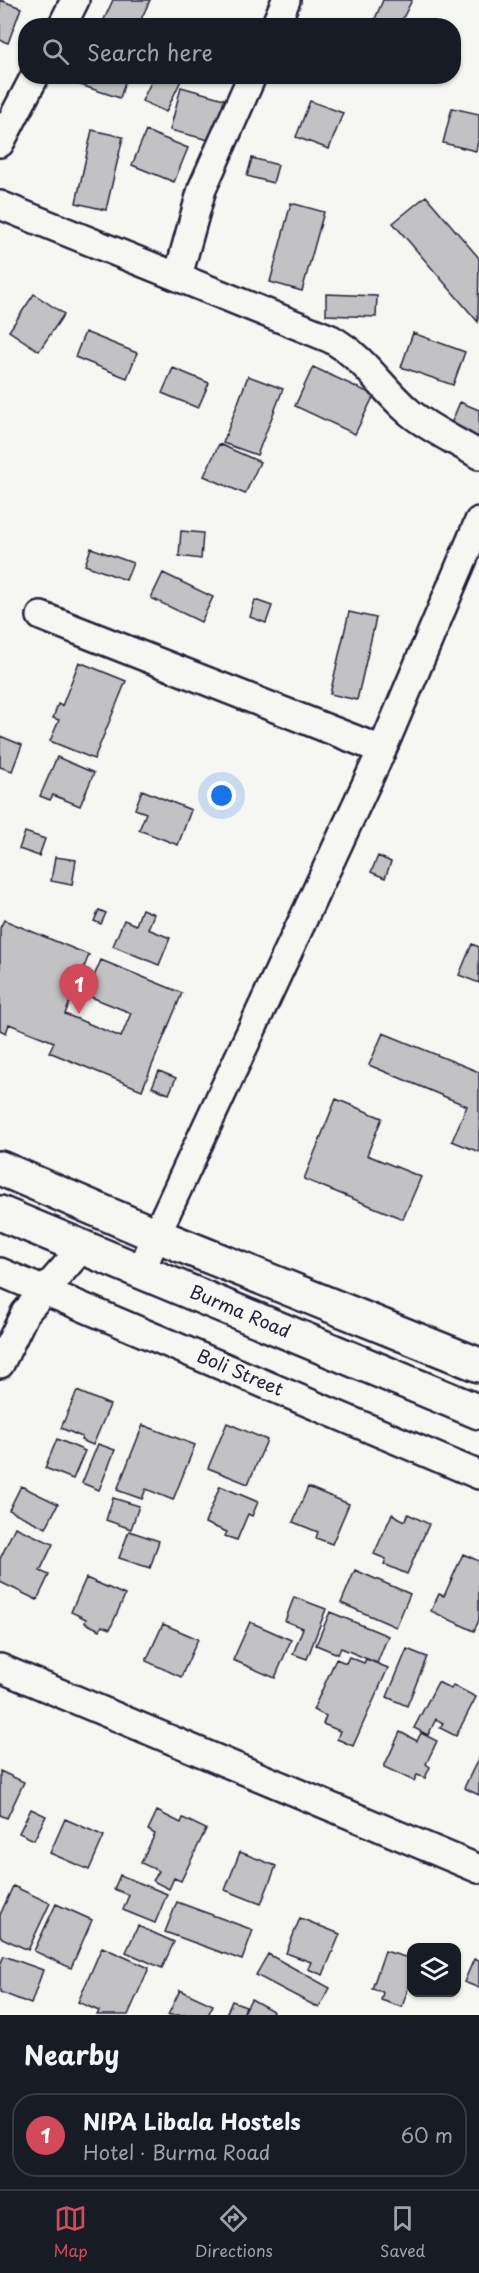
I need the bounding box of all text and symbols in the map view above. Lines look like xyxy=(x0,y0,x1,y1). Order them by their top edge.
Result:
search box xyxy=(18,18,461,84)
icon: search xyxy=(39,35,72,68)
text: Search here xyxy=(87,35,213,68)
your location xyxy=(207,781,236,810)
pin: 1 xyxy=(60,964,98,1014)
street label: Burma Road xyxy=(186,1277,295,1344)
street label: Boli Street xyxy=(193,1341,288,1402)
map controls xyxy=(407,1943,461,1997)
button: layers xyxy=(407,1943,461,1997)
text: Nearby xyxy=(24,2035,119,2074)
text: NIPA Libala Hostels xyxy=(83,2104,301,2137)
text: 1 xyxy=(41,2120,50,2150)
text: 60 m xyxy=(401,2120,453,2150)
text: Hotel · Burma Road xyxy=(83,2137,271,2167)
tab: Map xyxy=(54,2202,88,2262)
tab: Directions xyxy=(195,2202,273,2262)
tab: Saved xyxy=(380,2202,425,2262)

